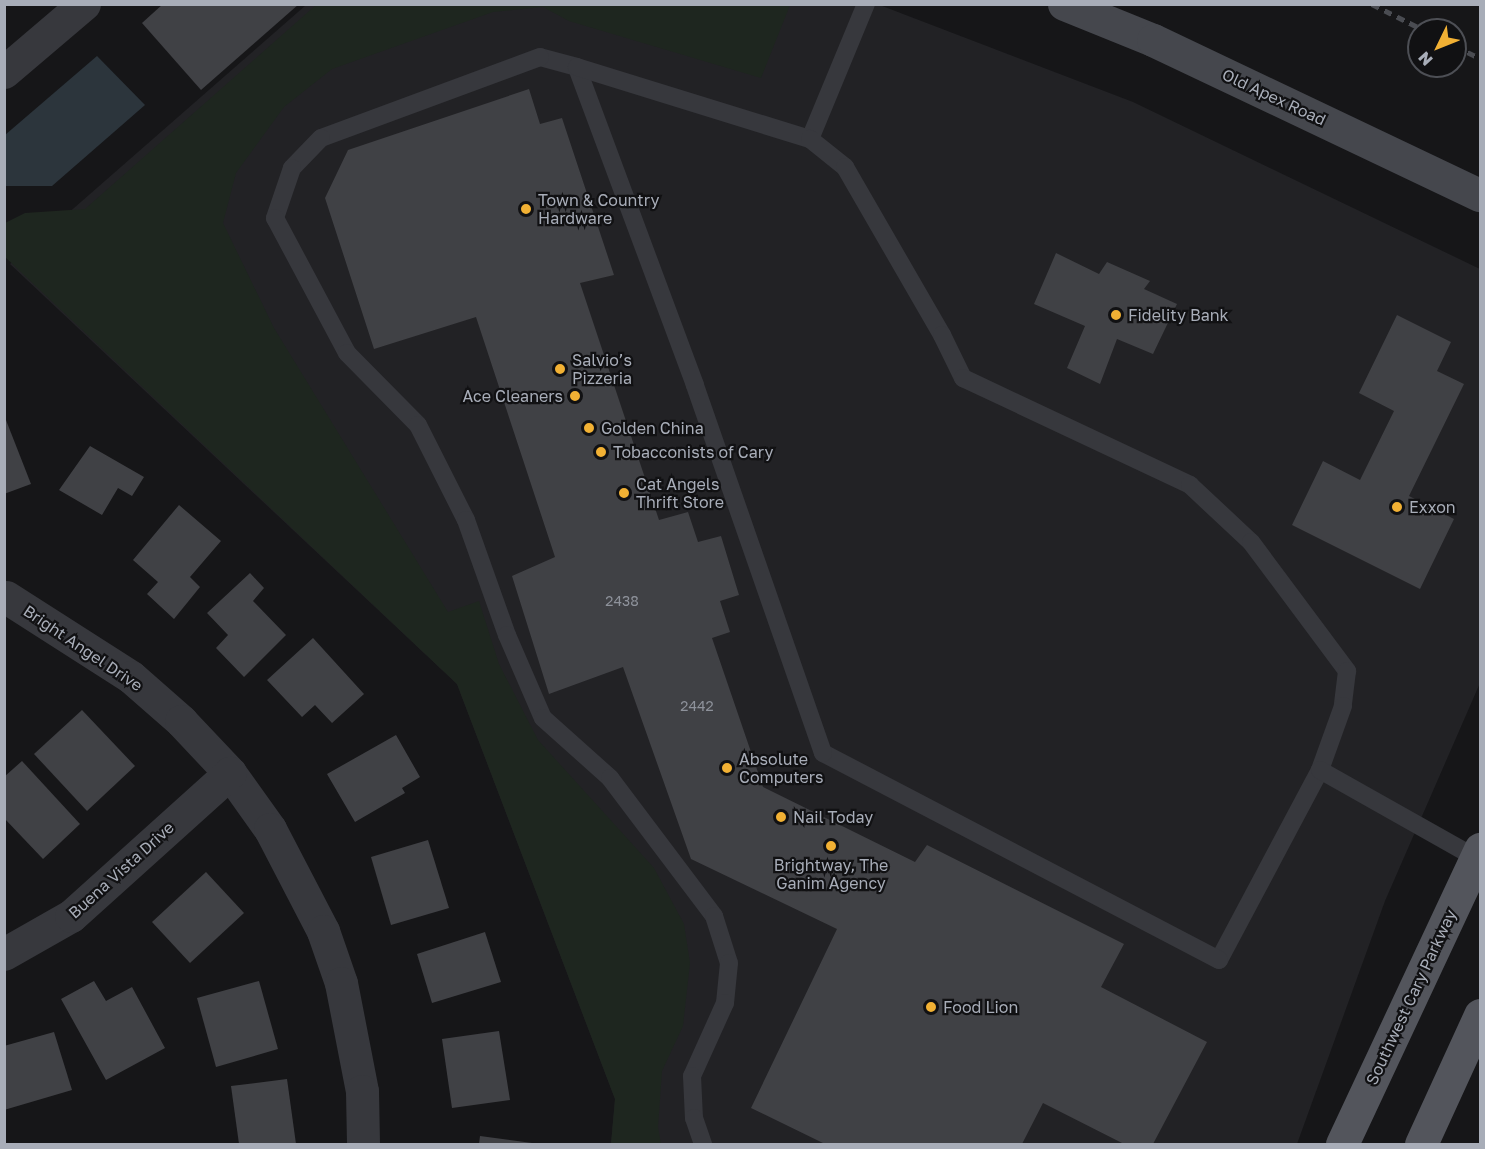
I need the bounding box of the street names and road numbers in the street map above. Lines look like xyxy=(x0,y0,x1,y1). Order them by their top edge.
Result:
street label: Old Apex Road xyxy=(1219,65,1329,129)
street label: Bright Angel Drive xyxy=(20,601,146,695)
street label: Buena Vista Drive xyxy=(64,818,178,922)
street label: Southwest Cary Parkway xyxy=(1362,906,1460,1088)

